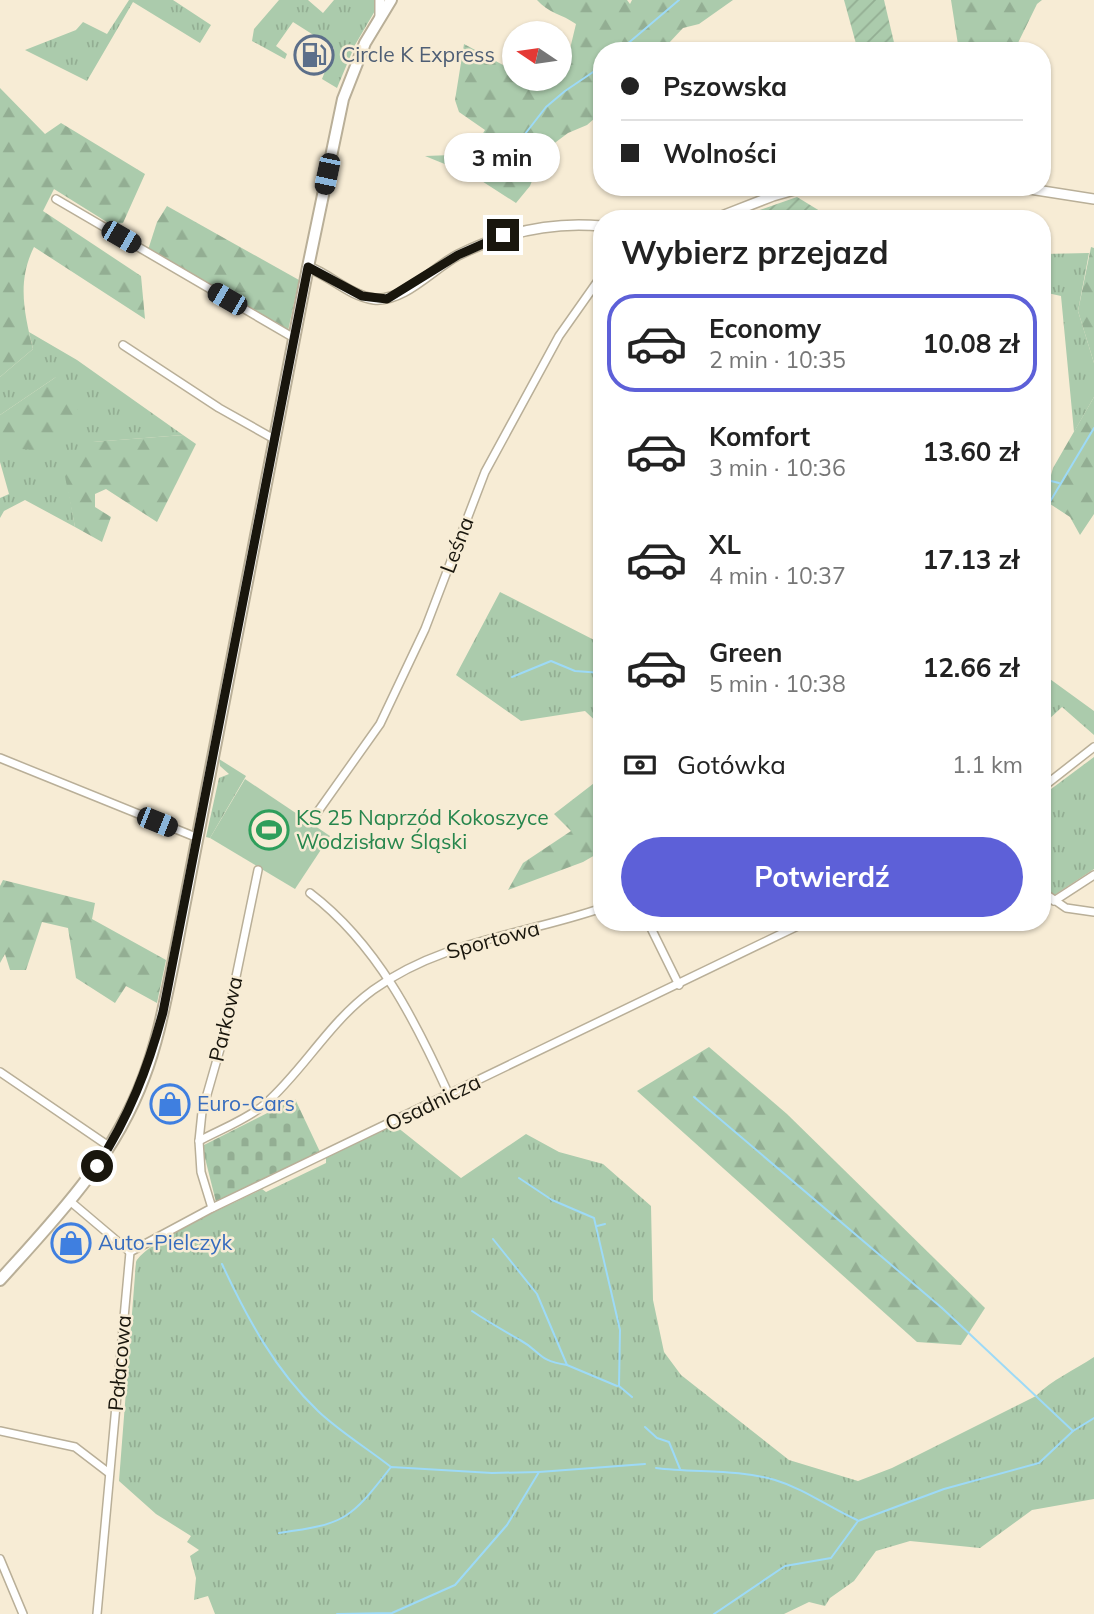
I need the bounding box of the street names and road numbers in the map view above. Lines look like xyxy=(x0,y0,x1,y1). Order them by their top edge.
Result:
street label: Leśna xyxy=(434,513,479,576)
street label: Sportowa xyxy=(443,914,542,964)
street label: Parkowa xyxy=(203,974,247,1064)
street label: Osadnicza xyxy=(381,1068,485,1136)
street label: Pałacowa xyxy=(102,1314,136,1412)

